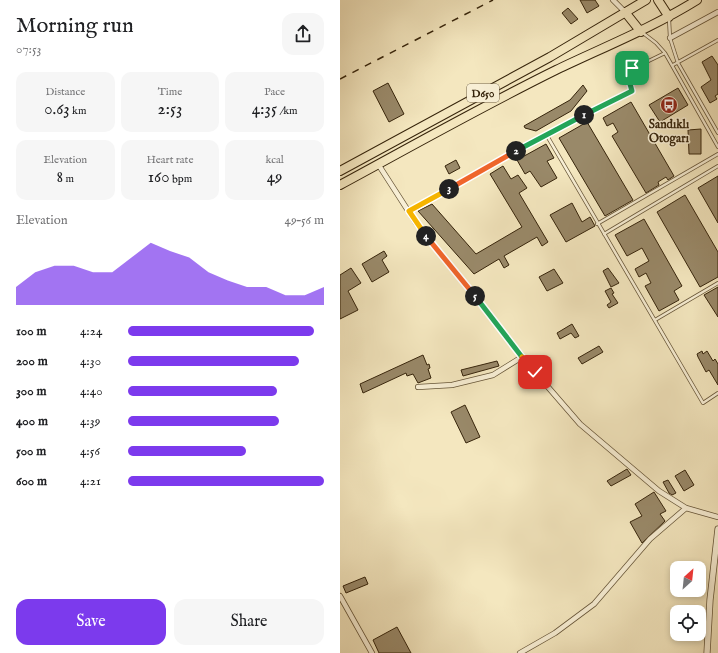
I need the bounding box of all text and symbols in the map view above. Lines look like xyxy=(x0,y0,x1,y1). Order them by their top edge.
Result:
text: Morning run xyxy=(16,12,134,40)
button: share xyxy=(282,13,324,55)
text: 07:53 xyxy=(16,41,41,58)
pin xyxy=(615,51,649,85)
icon: arrive xyxy=(621,57,643,79)
road number: D650 xyxy=(467,84,499,102)
text: Distance xyxy=(45,85,85,99)
text: Time xyxy=(158,85,182,99)
text: Pace xyxy=(264,85,285,99)
bus stop icon: Sandıklı Otogarı xyxy=(659,95,679,115)
text: 0.63 xyxy=(44,99,70,120)
text: 2:53 xyxy=(158,99,182,120)
text: 4:35 xyxy=(252,99,277,120)
text: km xyxy=(70,104,86,118)
text: /km xyxy=(277,104,298,118)
pin: 1 xyxy=(574,105,594,125)
text: 1 xyxy=(582,108,586,122)
place label: Sandıklı Otogarı xyxy=(649,117,690,147)
pin: 2 xyxy=(506,141,526,161)
text: 2 xyxy=(513,144,519,158)
text: Elevation xyxy=(44,153,87,167)
text: Heart rate xyxy=(147,153,193,167)
text: kcal xyxy=(265,153,284,167)
text: 8 xyxy=(57,167,63,188)
text: 160 xyxy=(148,167,170,188)
text: 49 xyxy=(267,167,283,188)
text: m xyxy=(63,172,74,186)
text: bpm xyxy=(170,172,192,186)
pin: 3 xyxy=(439,179,459,199)
text: 3 xyxy=(447,182,451,196)
text: Elevation xyxy=(16,212,68,229)
text: 49–56 m xyxy=(285,212,324,229)
pin: 4 xyxy=(416,226,436,246)
text: 4 xyxy=(423,229,429,243)
pin: 5 xyxy=(465,286,485,306)
text: 5 xyxy=(473,289,477,303)
text: 100 m xyxy=(16,323,46,340)
text: 4:24 xyxy=(80,323,102,340)
text: 200 m xyxy=(16,353,48,370)
text: 4:30 xyxy=(80,353,101,370)
pin xyxy=(518,355,552,389)
icon: check xyxy=(524,361,546,383)
text: 300 m xyxy=(16,383,47,400)
text: 4:40 xyxy=(80,383,103,400)
text: 400 m xyxy=(16,413,48,430)
text: 4:39 xyxy=(80,413,100,430)
text: 500 m xyxy=(16,443,46,460)
text: 4:56 xyxy=(80,443,100,460)
text: 600 m xyxy=(16,473,47,490)
text: 4:21 xyxy=(80,473,101,490)
north arrow xyxy=(670,561,706,597)
map controls xyxy=(670,561,706,641)
button: Save xyxy=(16,599,166,645)
button: Share xyxy=(174,599,324,645)
button: locate xyxy=(670,605,706,641)

